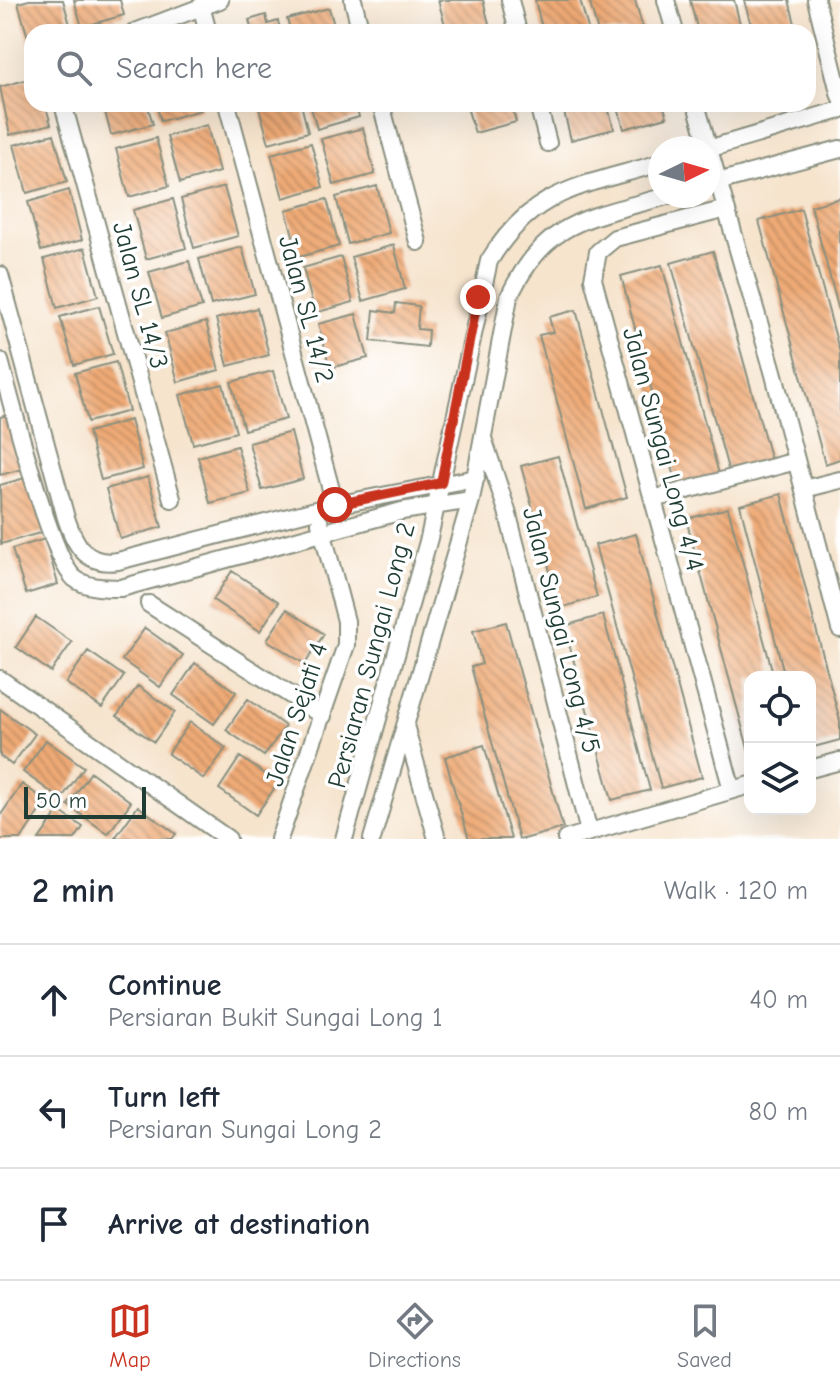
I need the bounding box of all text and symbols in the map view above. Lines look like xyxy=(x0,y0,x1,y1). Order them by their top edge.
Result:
search box xyxy=(24,24,816,112)
icon: search xyxy=(52,46,96,90)
text: Search here xyxy=(116,51,272,86)
north arrow xyxy=(648,136,720,208)
street label: Jalan SL 14/3 xyxy=(106,219,174,372)
street label: Jalan SL 14/2 xyxy=(272,232,340,386)
route end xyxy=(460,279,496,315)
street label: Jalan Sungai Long 4/4 xyxy=(616,324,710,574)
route start xyxy=(317,487,353,523)
street label: Jalan Sungai Long 4/5 xyxy=(516,504,606,756)
street label: Persiaran Sungai Long 2 xyxy=(322,519,422,791)
street label: Jalan Sejati 4 xyxy=(260,639,334,790)
map controls xyxy=(744,671,816,815)
button: locate xyxy=(744,671,816,743)
button: layers xyxy=(744,743,816,815)
scale bar xyxy=(24,783,146,819)
text: 50 m xyxy=(36,788,87,814)
text: 2 min xyxy=(32,871,115,911)
text: Walk · 120 m xyxy=(664,876,808,906)
text: Continue xyxy=(108,968,222,1003)
icon: ahead xyxy=(32,978,76,1022)
text: 40 m xyxy=(749,985,808,1015)
text: Persiaran Bukit Sungai Long 1 xyxy=(108,1003,443,1033)
text: Turn left xyxy=(108,1080,220,1115)
icon: left xyxy=(32,1090,76,1134)
text: 80 m xyxy=(749,1097,808,1127)
text: Persiaran Sungai Long 2 xyxy=(108,1115,382,1145)
icon: arrive xyxy=(32,1202,76,1246)
text: Arrive at destination xyxy=(108,1207,370,1242)
tab: Map xyxy=(108,1299,152,1373)
tab: Directions xyxy=(368,1299,461,1373)
tab: Saved xyxy=(677,1299,732,1373)

